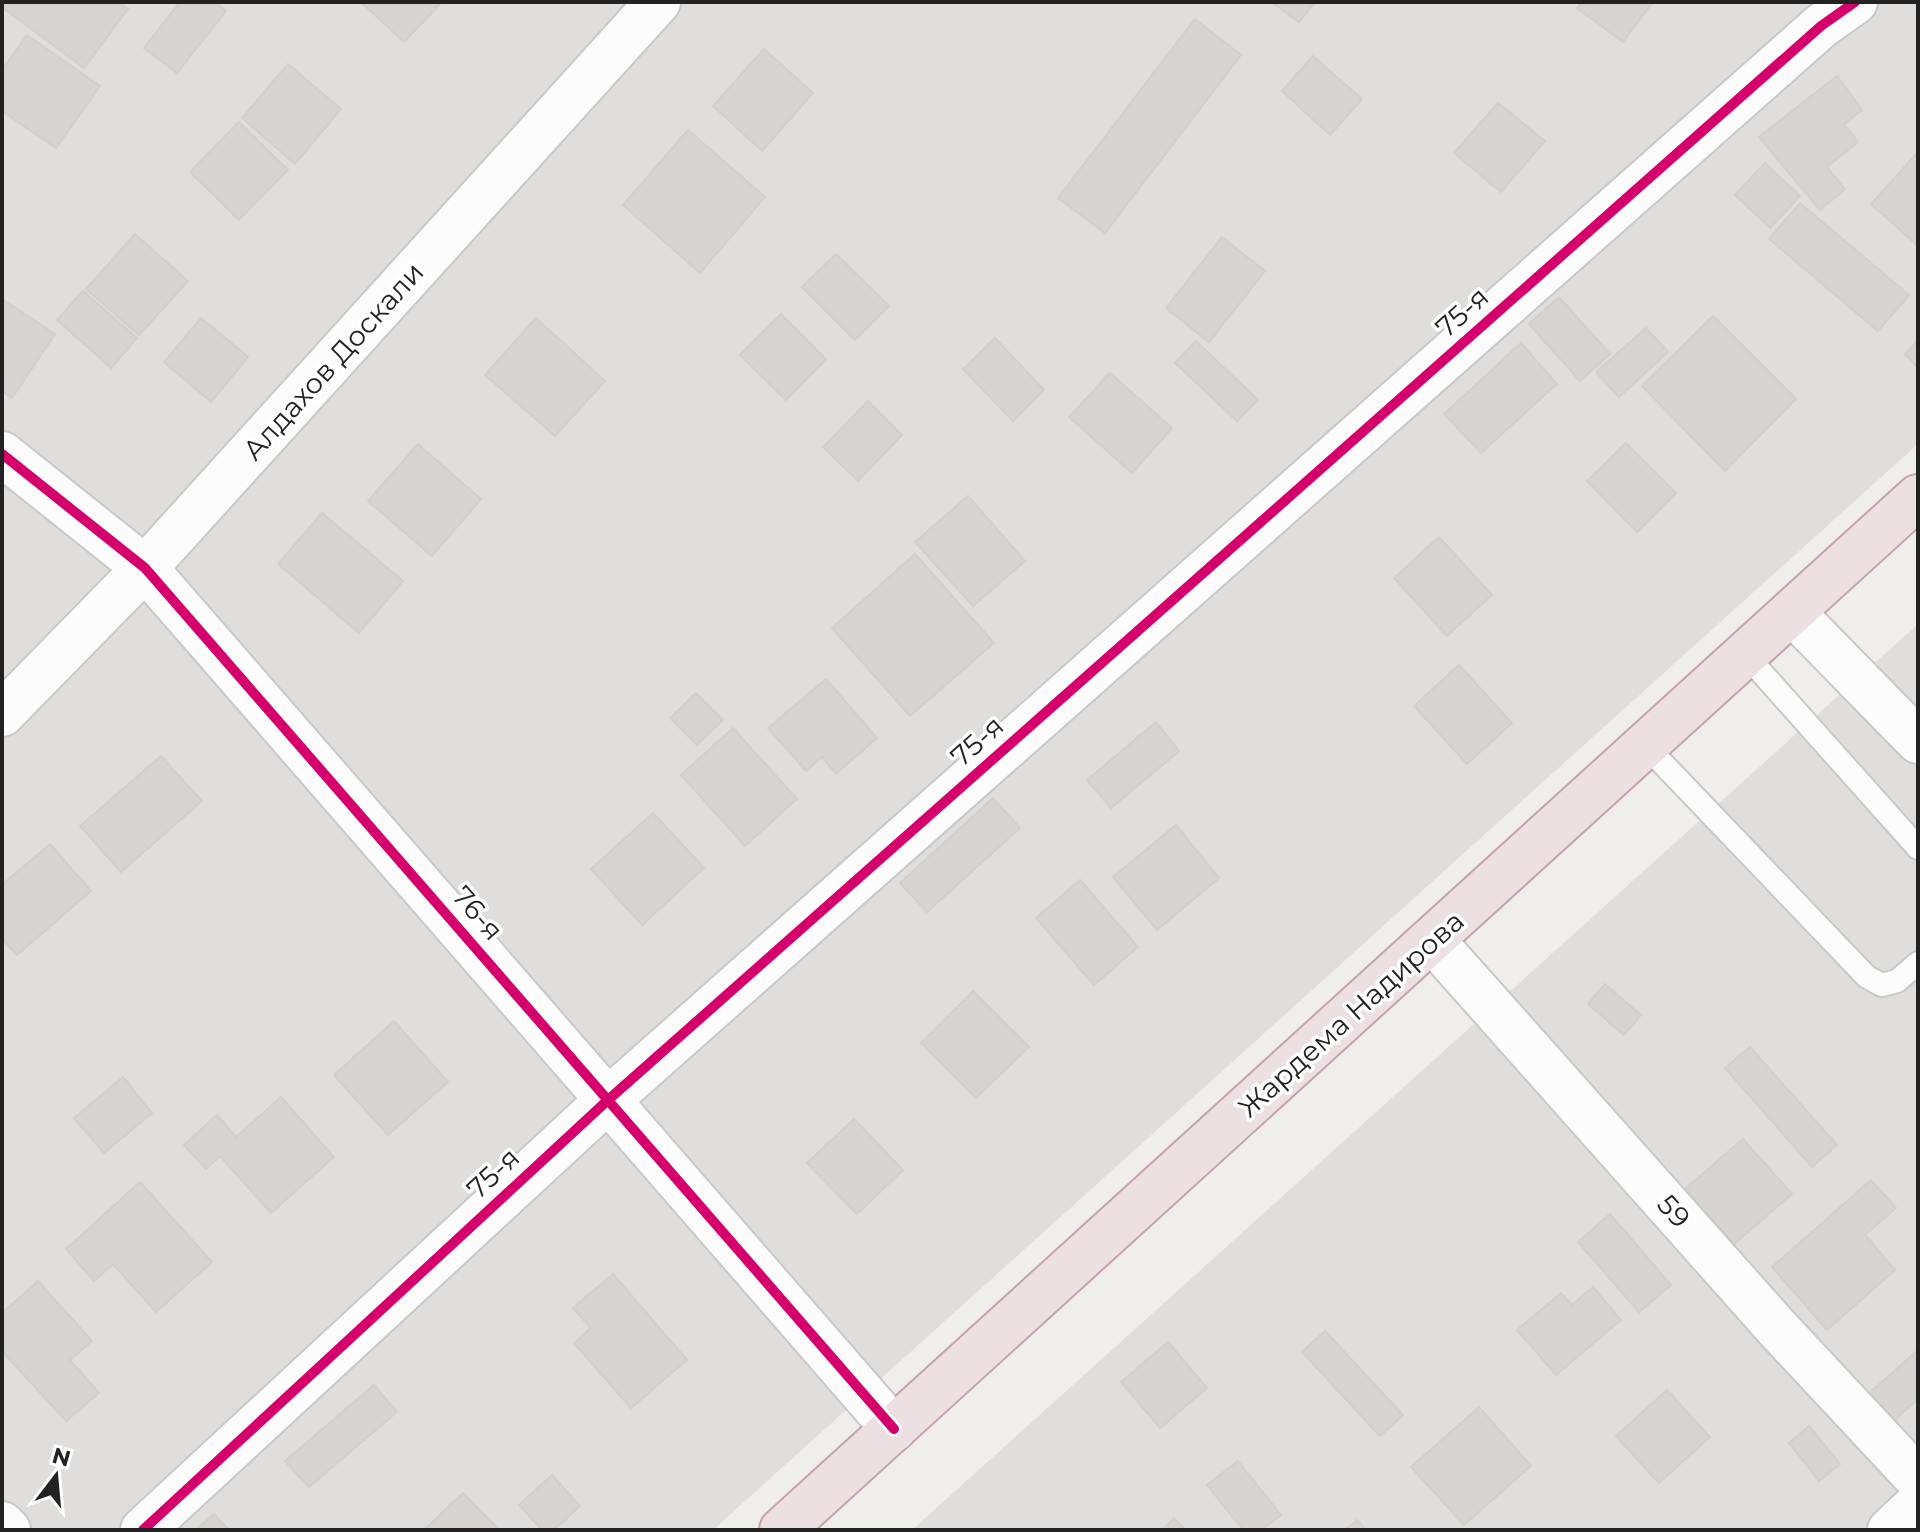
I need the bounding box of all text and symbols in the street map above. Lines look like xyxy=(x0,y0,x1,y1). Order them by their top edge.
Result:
street label: Алдахов Доскали xyxy=(235,255,431,467)
street label: 75-я xyxy=(1429,280,1495,344)
street label: 75-я xyxy=(944,709,1010,773)
street label: 76-я xyxy=(445,879,511,947)
street label: Жардема Надирова xyxy=(1231,904,1471,1124)
street label: 75-я xyxy=(460,1140,526,1206)
street label: 59 xyxy=(1650,1187,1698,1235)
north arrow xyxy=(16,1436,96,1516)
text: N xyxy=(49,1442,74,1473)

